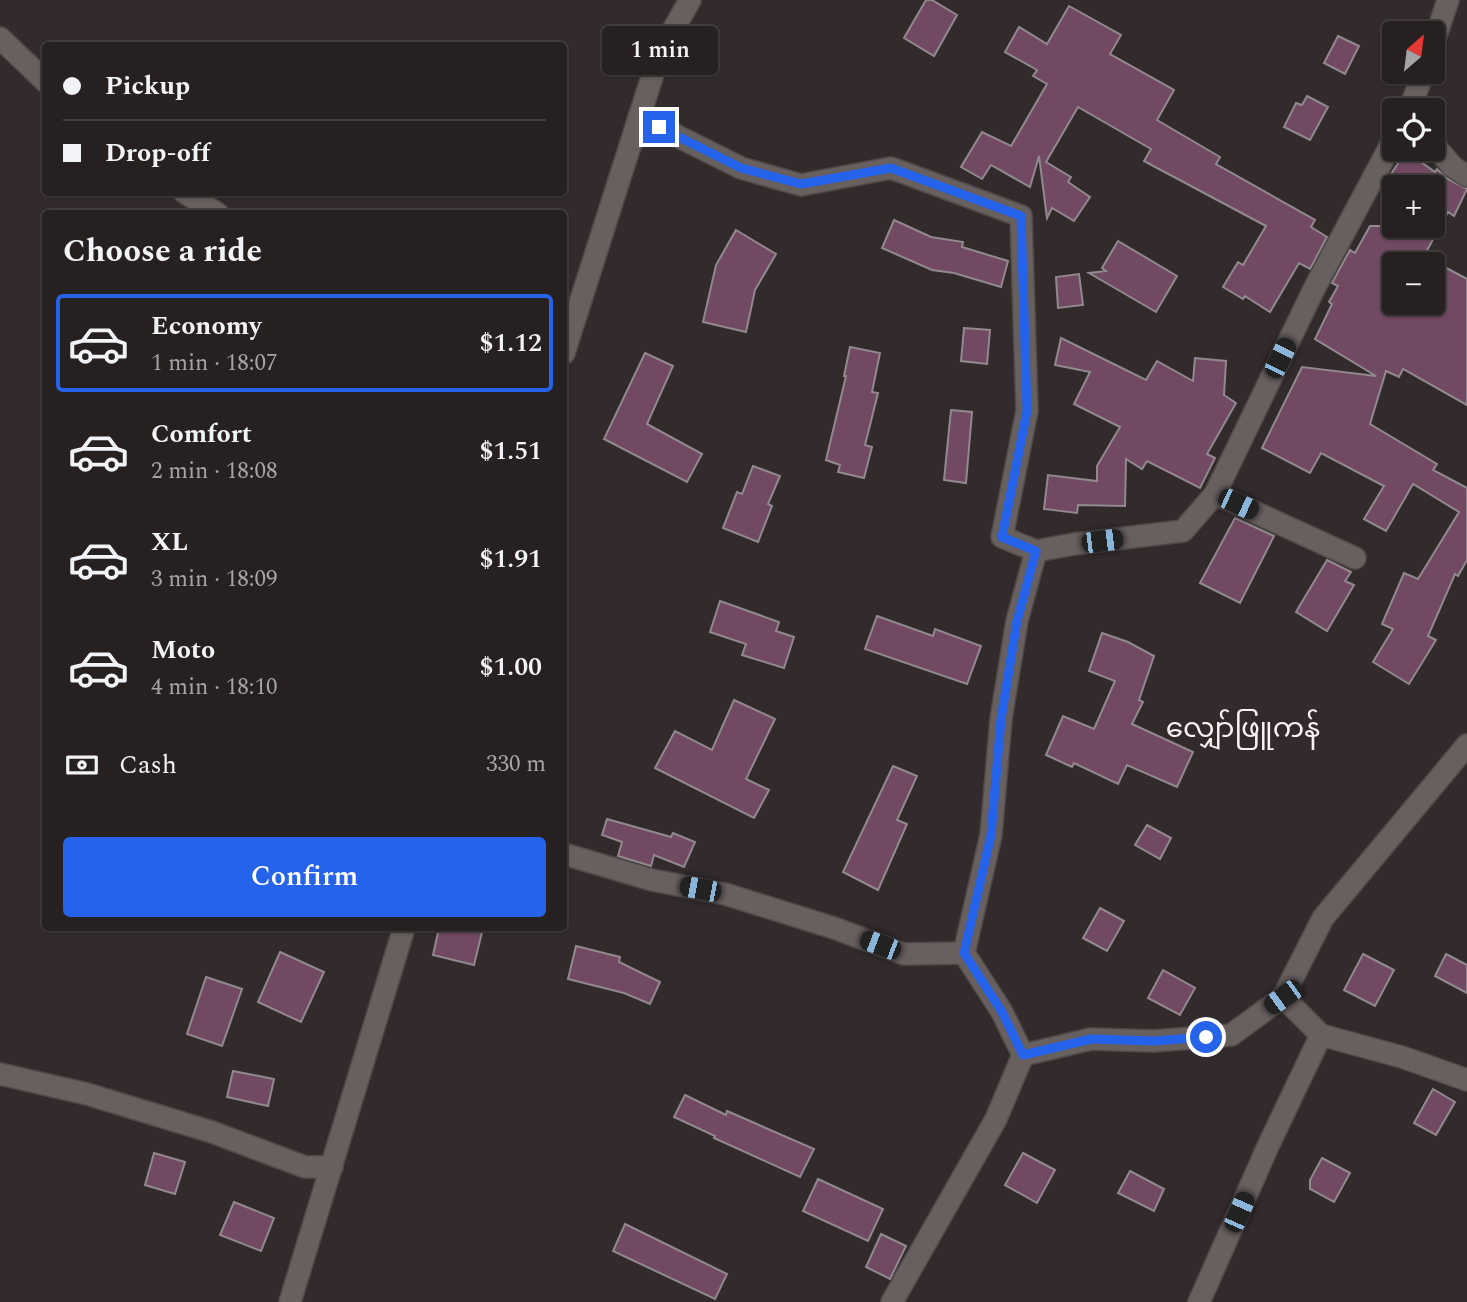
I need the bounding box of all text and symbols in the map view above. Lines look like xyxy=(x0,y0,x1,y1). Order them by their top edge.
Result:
north arrow xyxy=(1382,21,1446,84)
map controls xyxy=(1382,21,1445,315)
callout: 1 min xyxy=(601,25,717,74)
text: 1 min xyxy=(630,33,690,68)
text: Pickup xyxy=(105,66,190,106)
button: locate xyxy=(1382,98,1445,161)
route end xyxy=(643,111,675,143)
text: Drop-off xyxy=(105,133,210,173)
button: + xyxy=(1382,175,1445,238)
text: Choose a ride xyxy=(63,227,262,276)
button: − xyxy=(1382,252,1445,315)
text: Economy xyxy=(151,306,261,346)
icon: car xyxy=(67,312,130,375)
text: $1.12 xyxy=(479,323,542,363)
car xyxy=(1262,335,1299,381)
text: 1 min · 18:07 xyxy=(151,346,278,381)
text: Comfort xyxy=(151,414,252,454)
icon: car xyxy=(67,420,130,483)
text: $1.51 xyxy=(479,431,542,471)
text: 2 min · 18:08 xyxy=(151,454,278,489)
car xyxy=(1215,486,1262,522)
text: XL xyxy=(151,522,188,562)
icon: car xyxy=(67,528,130,591)
car xyxy=(1080,528,1125,554)
text: $1.91 xyxy=(479,539,542,579)
text: 3 min · 18:09 xyxy=(151,562,278,597)
text: Moto xyxy=(151,630,215,670)
icon: car xyxy=(67,636,130,699)
text: $1.00 xyxy=(479,647,542,687)
text: 4 min · 18:10 xyxy=(151,670,278,705)
district label: လျှော်ဖြူကန် xyxy=(1166,707,1320,750)
text: Cash xyxy=(119,745,177,785)
icon: cash xyxy=(63,746,101,784)
text: 330 m xyxy=(486,747,546,782)
button: Confirm xyxy=(63,837,546,917)
car xyxy=(678,875,723,903)
car xyxy=(857,928,904,962)
car xyxy=(1260,976,1307,1018)
route start xyxy=(1190,1021,1222,1053)
car xyxy=(1221,1189,1258,1235)

